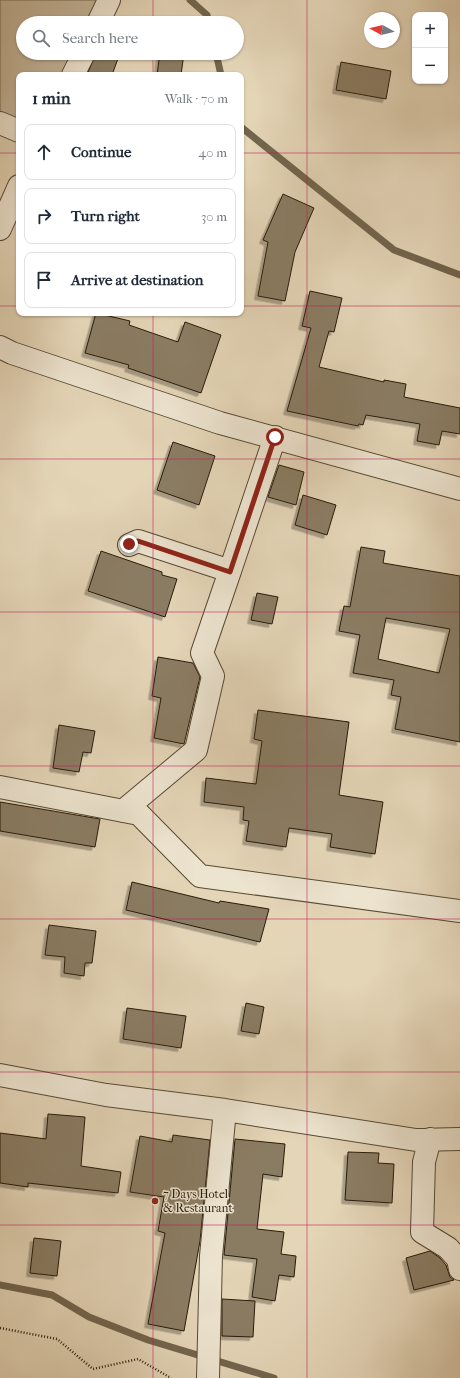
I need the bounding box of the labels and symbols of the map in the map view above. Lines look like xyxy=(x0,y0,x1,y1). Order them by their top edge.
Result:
north arrow xyxy=(364,12,400,48)
route start xyxy=(266,428,284,446)
route end xyxy=(120,535,138,553)
place label: 7 Days Hotel & Restaurant xyxy=(163,1187,233,1215)
marker: 7 Days Hotel & Restaurant xyxy=(150,1196,160,1206)

